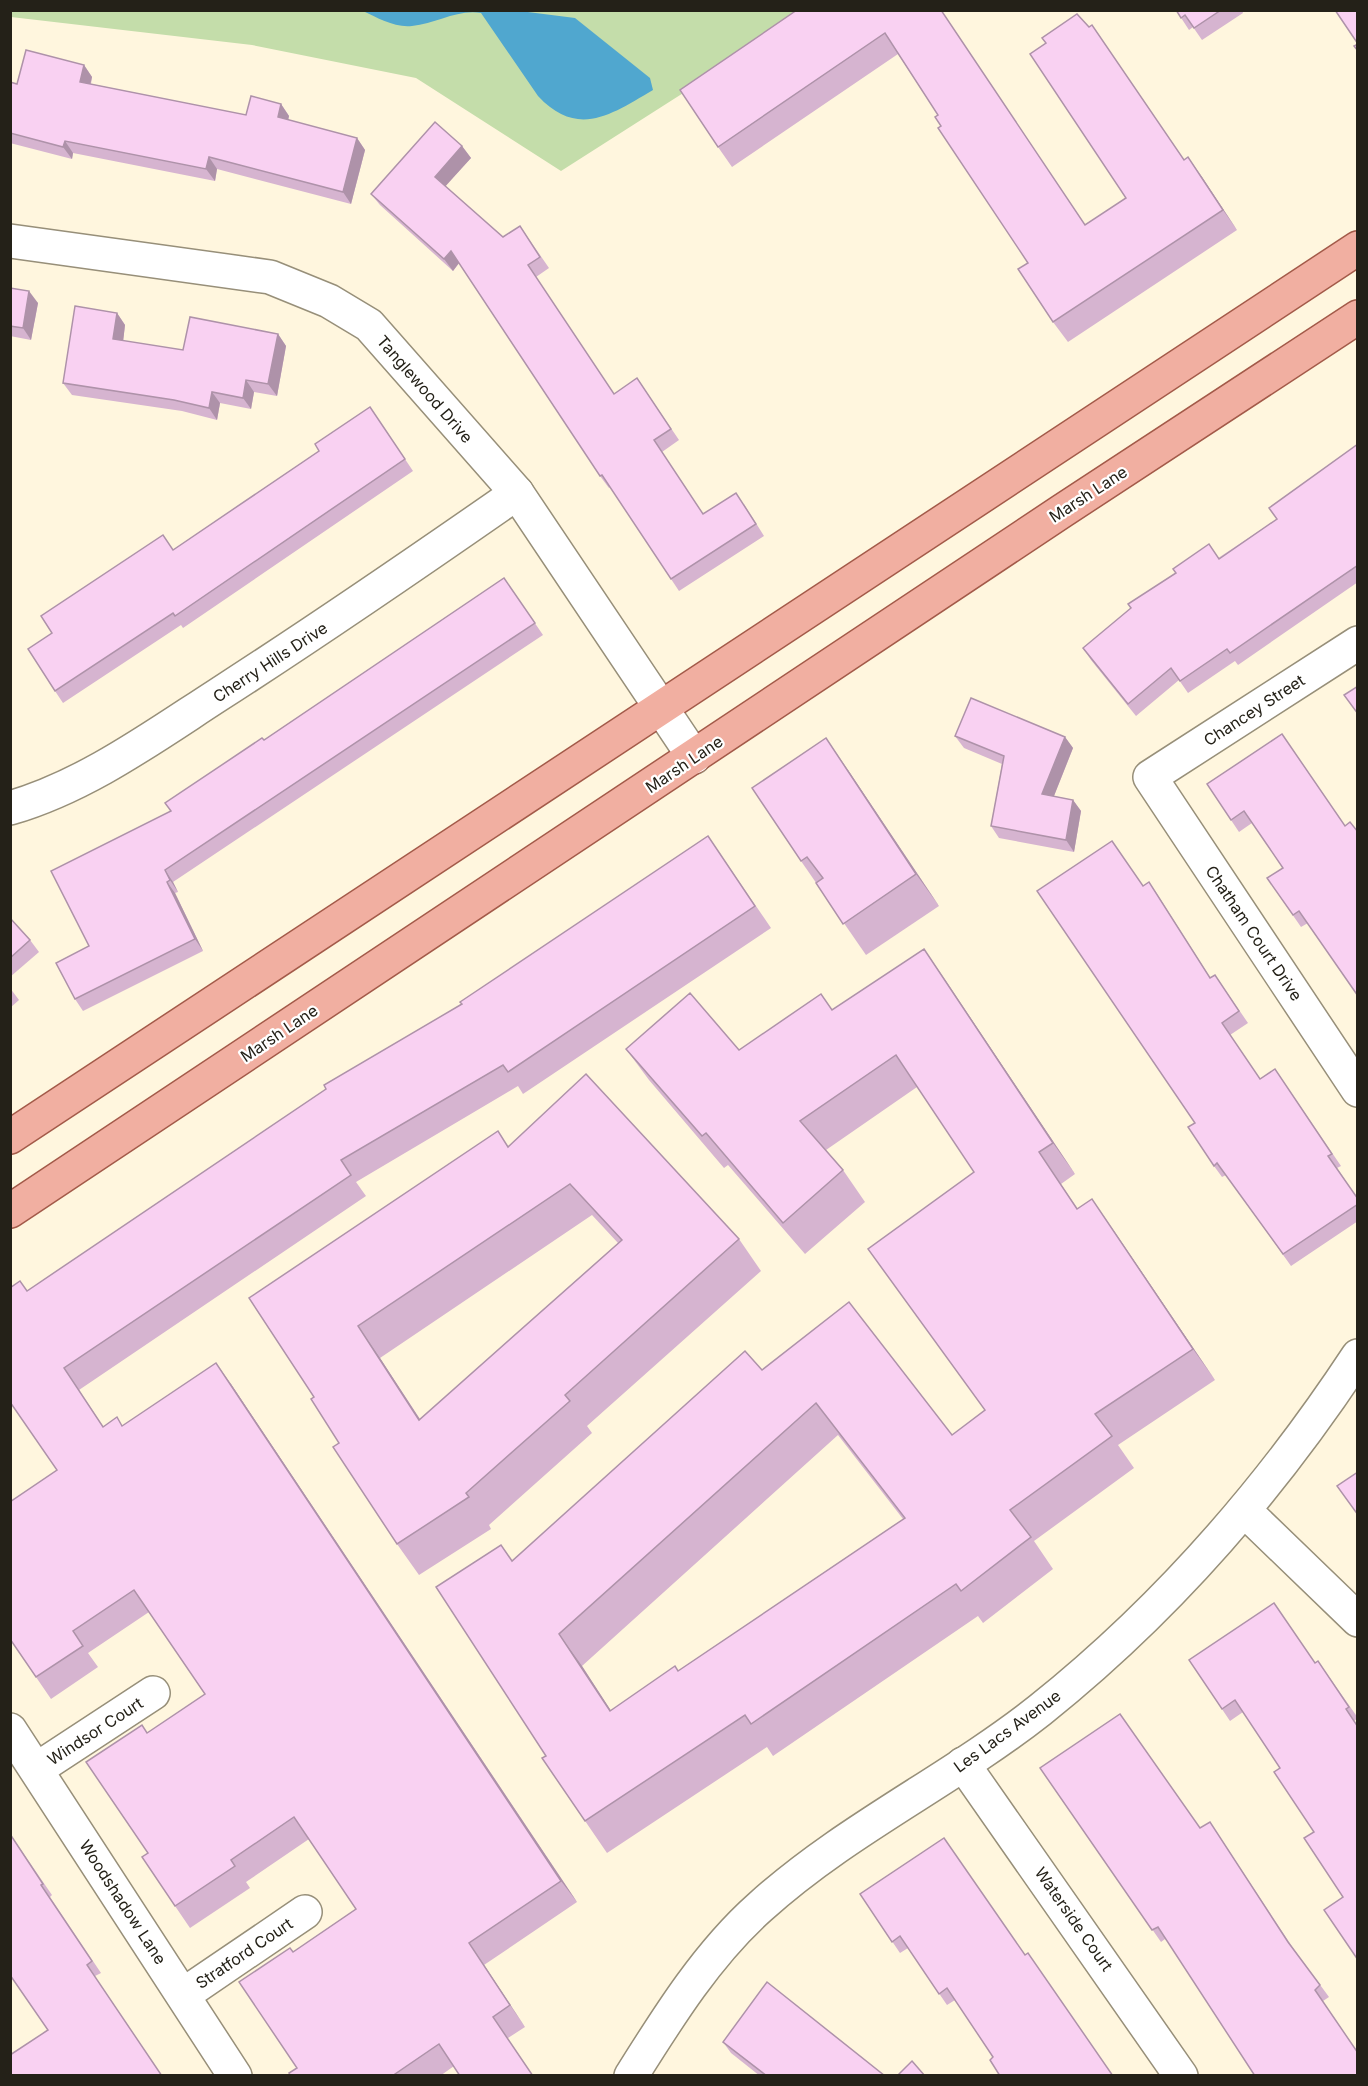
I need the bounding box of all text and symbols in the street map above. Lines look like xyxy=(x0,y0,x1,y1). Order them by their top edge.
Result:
street label: Tanglewood Drive xyxy=(373,331,477,447)
street label: Marsh Lane xyxy=(1045,461,1131,527)
street label: Cherry Hills Drive xyxy=(209,617,331,707)
street label: Chancey Street xyxy=(1200,670,1308,750)
street label: Marsh Lane xyxy=(642,731,726,797)
street label: Chatham Court Drive xyxy=(1201,862,1307,1004)
street label: Marsh Lane xyxy=(237,1000,321,1066)
street label: Les Lacs Avenue xyxy=(949,1685,1065,1777)
street label: Windsor Court xyxy=(44,1693,146,1769)
street label: Woodshadow Lane xyxy=(75,1836,171,1968)
street label: Waterside Court xyxy=(1031,1863,1117,1975)
street label: Stratford Court xyxy=(192,1913,296,1993)

